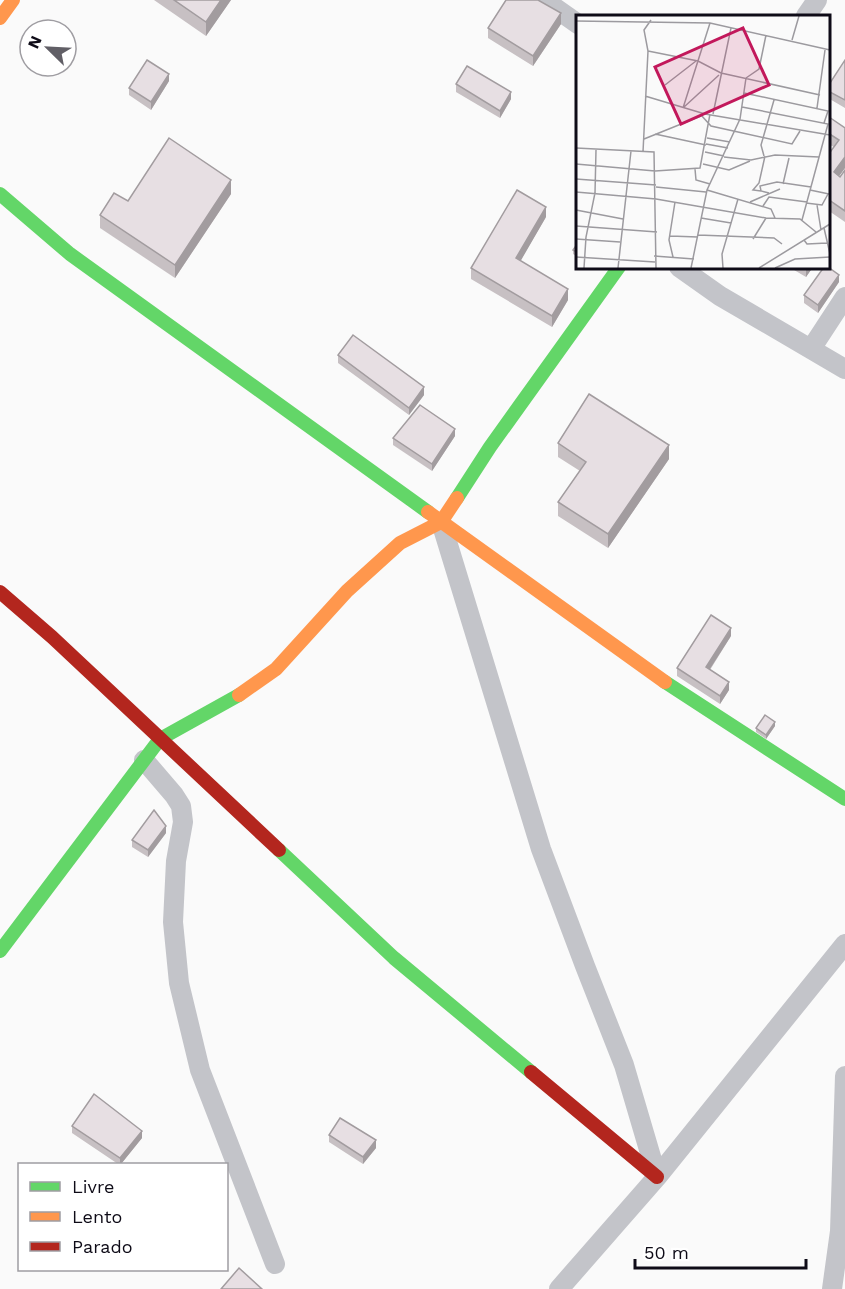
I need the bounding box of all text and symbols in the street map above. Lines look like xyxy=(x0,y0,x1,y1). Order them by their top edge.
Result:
inset map xyxy=(576,15,830,268)
north arrow xyxy=(18,18,78,78)
text: N xyxy=(24,33,46,51)
legend xyxy=(18,1163,228,1271)
text: Livre xyxy=(72,1176,114,1197)
text: Lento xyxy=(72,1206,122,1227)
scale bar xyxy=(635,1232,806,1270)
text: Parado xyxy=(72,1236,133,1257)
text: 50 m xyxy=(644,1242,689,1263)

